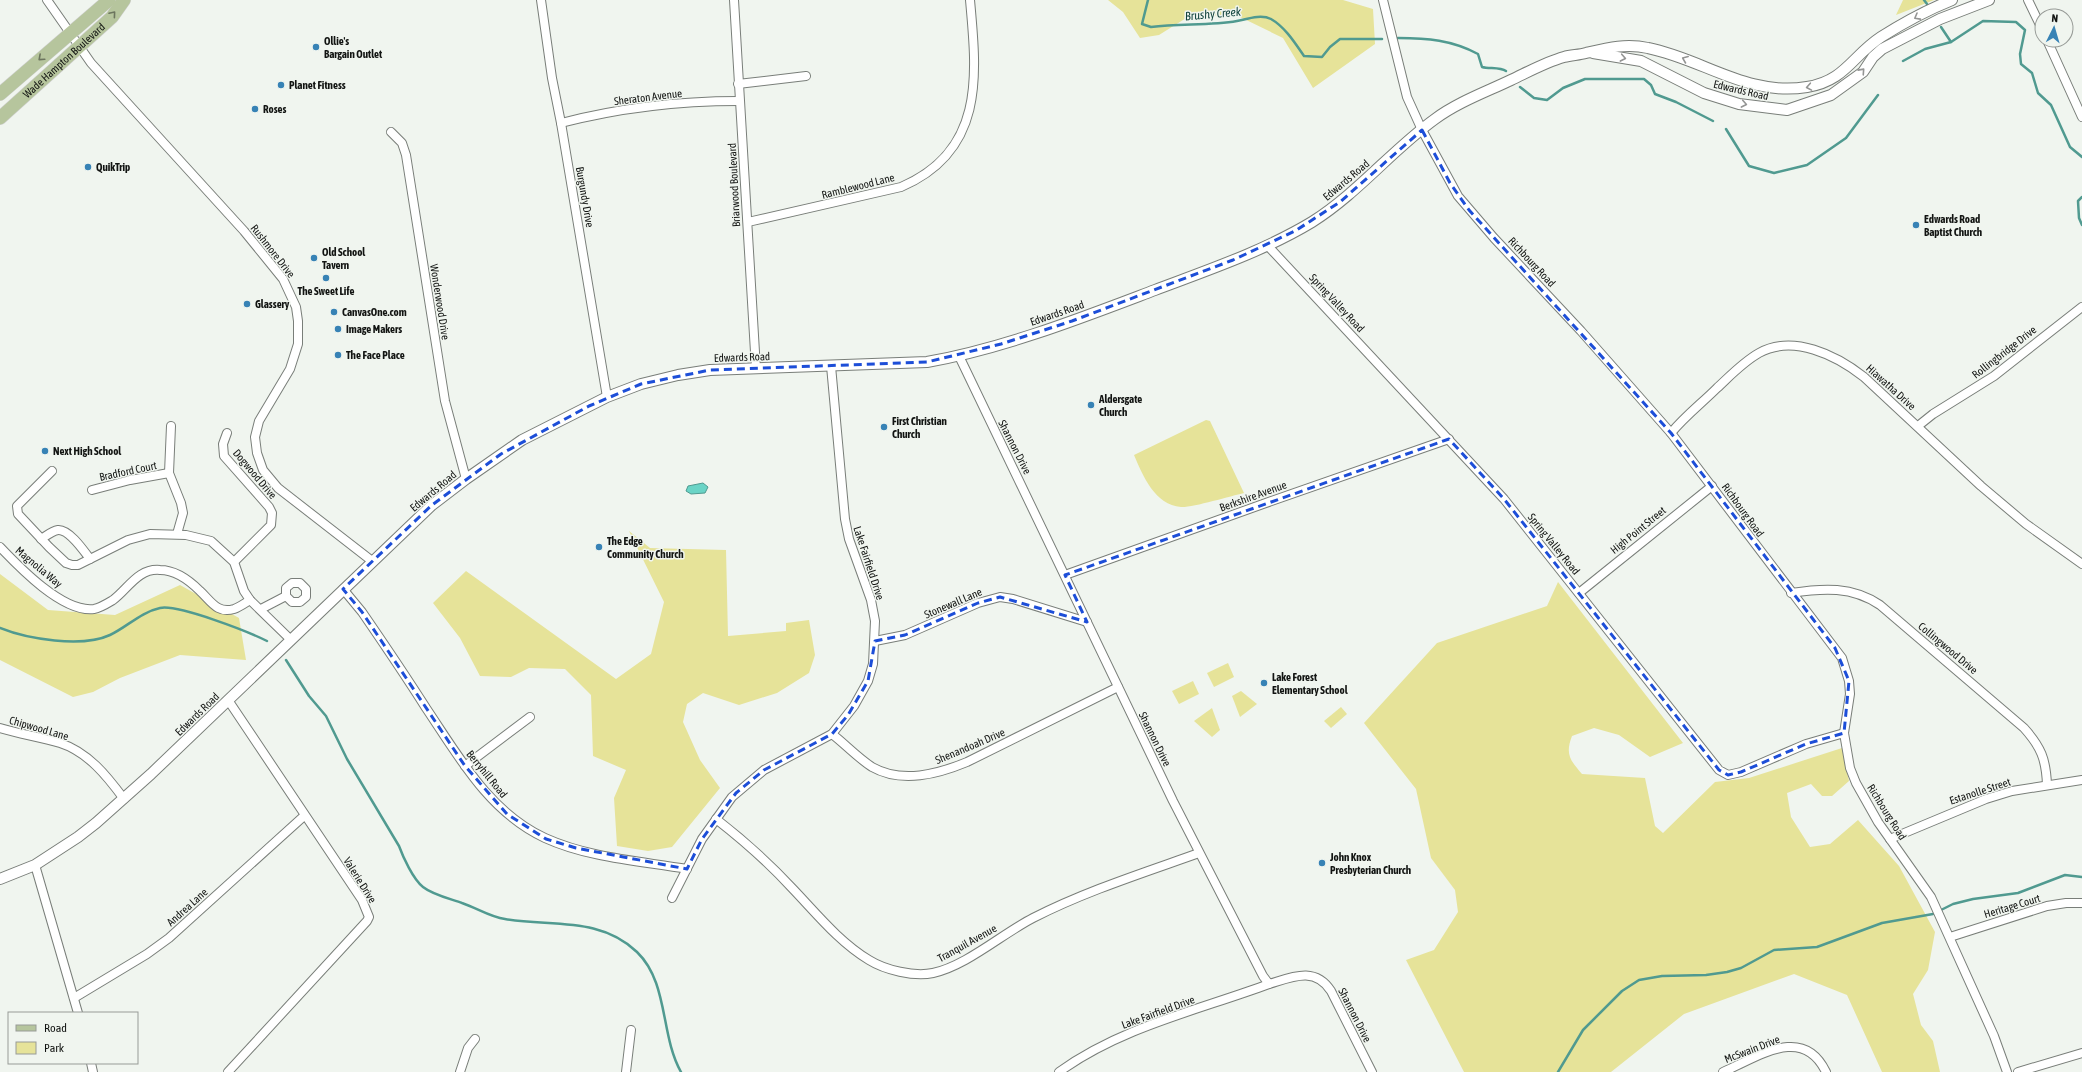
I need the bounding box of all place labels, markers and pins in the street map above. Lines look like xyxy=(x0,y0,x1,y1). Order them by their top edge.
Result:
place label: Ollie's Bargain Outlet xyxy=(324,35,383,60)
marker: Ollie's Bargain Outlet xyxy=(311,42,321,52)
place label: Planet Fitness xyxy=(289,79,346,91)
marker: Planet Fitness xyxy=(276,80,286,90)
place label: Roses xyxy=(263,103,287,115)
marker: Roses xyxy=(250,104,260,114)
place label: QuikTrip xyxy=(96,161,130,173)
marker: QuikTrip xyxy=(83,162,93,172)
place label: Edwards Road Baptist Church xyxy=(1924,213,1982,238)
marker: Edwards Road Baptist Church xyxy=(1911,220,1921,230)
place label: Old School Tavern xyxy=(322,246,366,271)
marker: Old School Tavern xyxy=(309,253,319,263)
marker: The Sweet Life xyxy=(321,273,331,283)
place label: The Sweet Life xyxy=(298,285,354,297)
place label: Glassery xyxy=(255,298,290,310)
marker: Glassery xyxy=(242,299,252,309)
place label: CanvasOne.com xyxy=(342,306,407,318)
marker: CanvasOne.com xyxy=(329,307,339,317)
place label: Image Makers xyxy=(346,323,402,335)
marker: Image Makers xyxy=(333,324,343,334)
place label: The Face Place xyxy=(346,349,405,361)
marker: The Face Place xyxy=(333,350,343,360)
place label: Aldersgate Church xyxy=(1098,393,1142,418)
marker: Aldersgate Church xyxy=(1086,400,1096,410)
place label: First Christian Church xyxy=(892,415,947,440)
marker: First Christian Church xyxy=(879,422,889,432)
place label: Next High School xyxy=(53,445,122,457)
marker: Next High School xyxy=(40,446,50,456)
place label: The Edge Community Church xyxy=(607,535,684,560)
marker: The Edge Community Church xyxy=(594,542,604,552)
place label: Lake Forest Elementary School xyxy=(1272,671,1349,696)
marker: Lake Forest Elementary School xyxy=(1259,678,1269,688)
place label: John Knox Presbyterian Church xyxy=(1329,851,1411,876)
marker: John Knox Presbyterian Church xyxy=(1317,858,1327,868)

